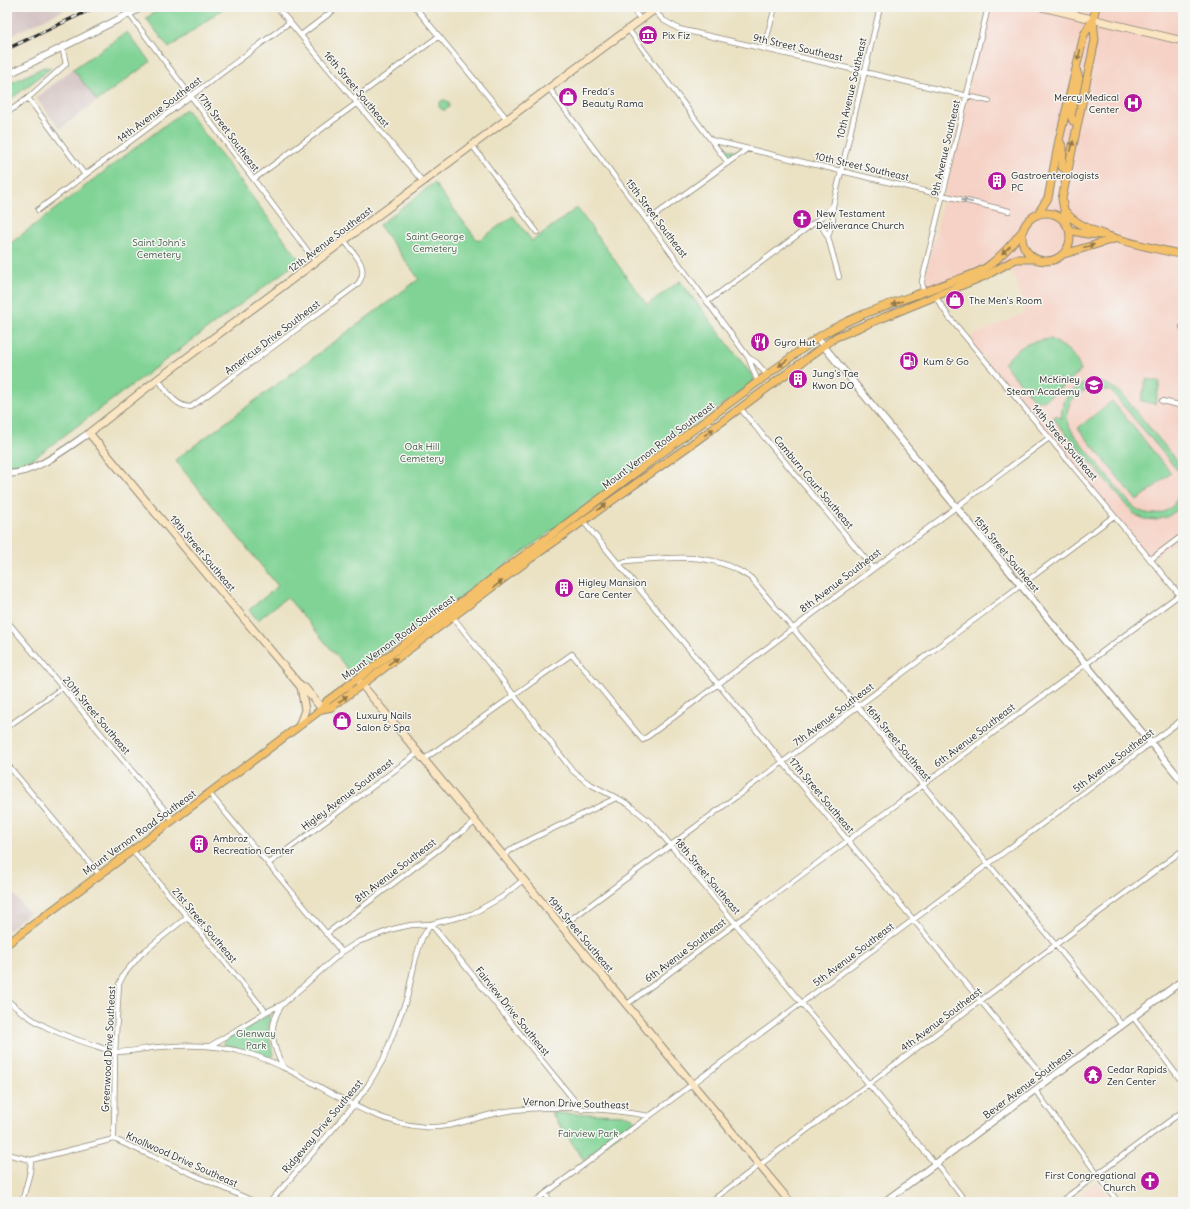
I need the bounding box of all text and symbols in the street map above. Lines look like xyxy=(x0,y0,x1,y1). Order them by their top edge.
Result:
museum icon: Pix Fiz xyxy=(637,24,659,46)
place label: Pix Fiz xyxy=(662,29,690,42)
street label: 9th Street Southeast xyxy=(752,31,845,64)
street label: 10th Avenue Southeast xyxy=(834,36,870,140)
street label: 16th Street Southeast xyxy=(321,49,393,131)
one-way arrow xyxy=(1076,50,1082,62)
street label: 14th Avenue Southeast xyxy=(115,73,205,145)
place label: Freda's Beauty Rama xyxy=(582,85,644,110)
shop icon: Freda's Beauty Rama xyxy=(557,86,579,108)
street label: 17th Street Southeast xyxy=(195,91,263,175)
place label: Mercy Medical Center xyxy=(1054,91,1119,116)
hospital icon: Mercy Medical Center xyxy=(1122,92,1144,114)
street label: 9th Avenue Southeast xyxy=(928,98,963,197)
one-way arrow xyxy=(1070,140,1076,153)
street label: 10th Street Southeast xyxy=(813,149,911,184)
place label: Gastroenterologists PC xyxy=(1011,169,1099,194)
building icon: Gastroenterologists PC xyxy=(986,170,1008,192)
street label: 15th Street Southeast xyxy=(623,176,691,261)
one-way arrow xyxy=(961,198,973,204)
street label: 12th Avenue Southeast xyxy=(286,203,375,275)
place label: New Testament Deliverance Church xyxy=(816,207,905,232)
church icon: New Testament Deliverance Church xyxy=(791,208,813,230)
park label: Saint George Cemetery xyxy=(406,230,464,255)
park label: Saint John's Cemetery xyxy=(132,236,186,261)
one-way arrow xyxy=(1083,243,1095,249)
one-way arrow xyxy=(1001,245,1011,255)
shop icon: The Men's Room xyxy=(944,289,966,311)
place label: The Men's Room xyxy=(969,294,1042,307)
street label: Americus Drive Southeast xyxy=(222,297,323,377)
one-way arrow xyxy=(891,300,903,306)
restaurant icon: Gyro Hut xyxy=(749,331,771,353)
place label: Gyro Hut xyxy=(774,336,816,349)
fuel station icon: Kum & Go xyxy=(898,350,920,372)
place label: Kum & Go xyxy=(923,355,969,368)
one-way arrow xyxy=(778,359,789,368)
place label: Jung's Tae Kwon DO xyxy=(812,367,859,392)
building icon: Jung's Tae Kwon DO xyxy=(787,368,809,390)
place label: McKinley Steam Academy xyxy=(1006,373,1080,398)
school or university icon: McKinley Steam Academy xyxy=(1083,374,1105,396)
street label: Mount Vernon Road Southeast xyxy=(600,399,717,492)
street label: 14th Street Southeast xyxy=(1029,402,1101,484)
one-way arrow xyxy=(703,428,714,436)
street label: Camburn Court Southeast xyxy=(771,433,857,532)
park label: Oak Hill Cemetery xyxy=(400,440,444,465)
one-way arrow xyxy=(597,503,608,511)
street label: 19th Street Southeast xyxy=(167,513,239,595)
street label: 15th Street Southeast xyxy=(971,514,1043,596)
street label: 8th Avenue Southeast xyxy=(797,545,884,615)
place label: Higley Mansion Care Center xyxy=(578,576,647,601)
building icon: Higley Mansion Care Center xyxy=(553,577,575,599)
one-way arrow xyxy=(492,580,503,588)
street label: Mount Vernon Road Southeast xyxy=(339,592,458,683)
one-way arrow xyxy=(388,657,399,666)
street label: 20th Street Southeast xyxy=(60,674,133,757)
street label: 7th Avenue Southeast xyxy=(790,679,877,749)
one-way arrow xyxy=(338,695,348,703)
street label: 6th Avenue Southeast xyxy=(931,700,1018,770)
street label: 16th Street Southeast xyxy=(863,703,935,785)
place label: Luxury Nails Salon & Spa xyxy=(356,709,412,734)
shop icon: Luxury Nails Salon & Spa xyxy=(331,710,353,732)
street label: 5th Avenue Southeast xyxy=(1070,725,1157,795)
street label: Higley Avenue Southeast xyxy=(299,755,396,833)
street label: 17th Street Southeast xyxy=(786,755,857,836)
street label: Mount Vernon Road Southeast xyxy=(80,787,199,878)
place label: Ambroz Recreation Center xyxy=(213,832,294,857)
building icon: Ambroz Recreation Center xyxy=(188,833,210,855)
street label: 8th Avenue Southeast xyxy=(352,835,439,905)
street label: 18th Street Southeast xyxy=(672,836,744,918)
street label: 21st Street Southeast xyxy=(169,885,240,966)
street label: 19th Street Southeast xyxy=(545,894,617,976)
street label: 6th Avenue Southeast xyxy=(642,915,729,985)
street label: 5th Avenue Southeast xyxy=(810,919,897,989)
street label: Fairview Drive Southeast xyxy=(473,964,553,1059)
street label: 4th Avenue Southeast xyxy=(898,984,985,1054)
street label: Greenwood Drive Southeast xyxy=(99,985,118,1112)
park label: Glenway Park xyxy=(236,1027,276,1052)
street label: Bever Avenue Southeast xyxy=(981,1045,1077,1122)
place label: Cedar Rapids Zen Center xyxy=(1107,1063,1168,1088)
temple icon: Cedar Rapids Zen Center xyxy=(1082,1064,1104,1086)
street label: Ridgeway Drive Southeast xyxy=(279,1076,366,1176)
street label: Vernon Drive Southeast xyxy=(523,1095,630,1112)
park label: Fairview Park xyxy=(558,1127,618,1140)
street label: Knollwood Drive Southeast xyxy=(124,1129,240,1190)
place label: First Congregational Church xyxy=(1045,1169,1136,1194)
church icon: First Congregational Church xyxy=(1139,1170,1161,1192)

